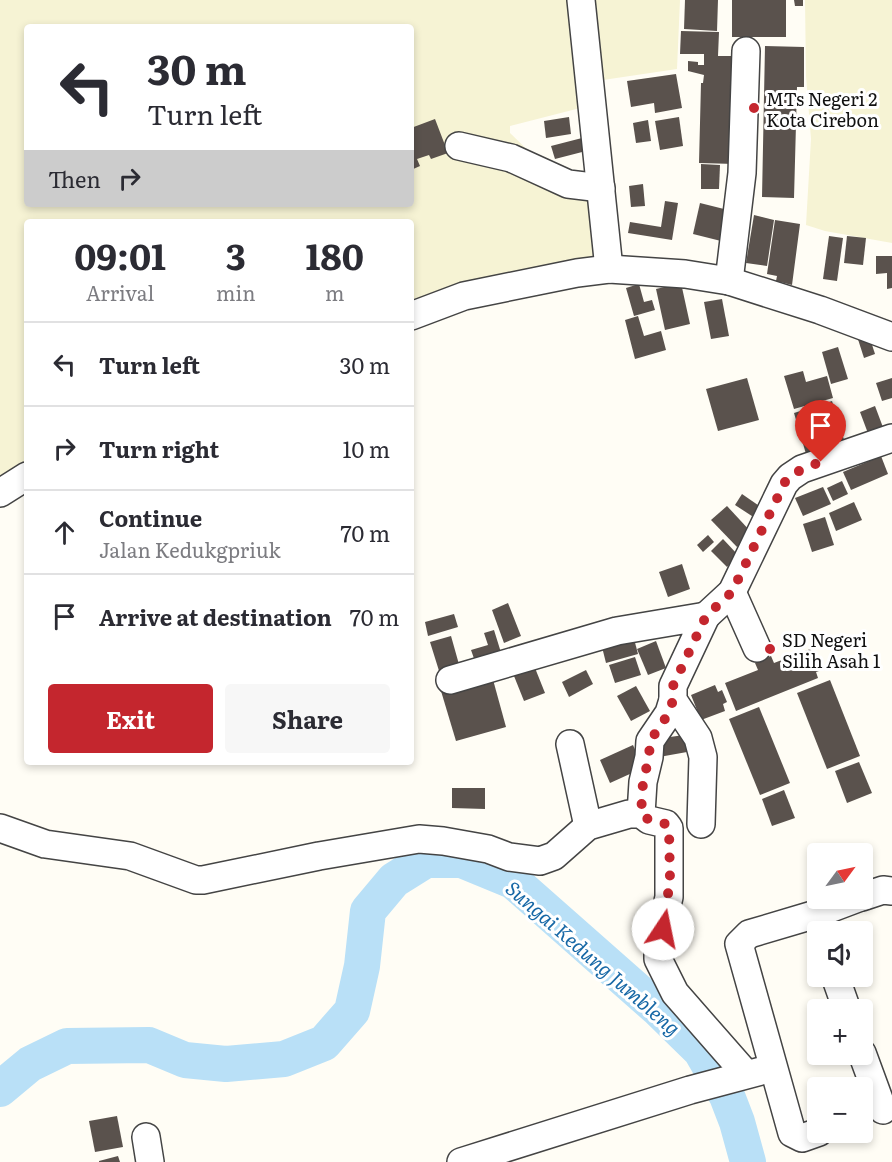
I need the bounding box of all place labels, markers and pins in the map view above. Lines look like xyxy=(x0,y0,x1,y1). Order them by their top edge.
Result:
place label: MTs Negeri 2 Kota Cirebon xyxy=(766,85,879,133)
marker: MTs Negeri 2 Kota Cirebon xyxy=(747,101,761,115)
pin xyxy=(795,400,846,462)
place label: SD Negeri Silih Asah 1 xyxy=(782,626,880,674)
marker: SD Negeri Silih Asah 1 xyxy=(763,642,777,656)

